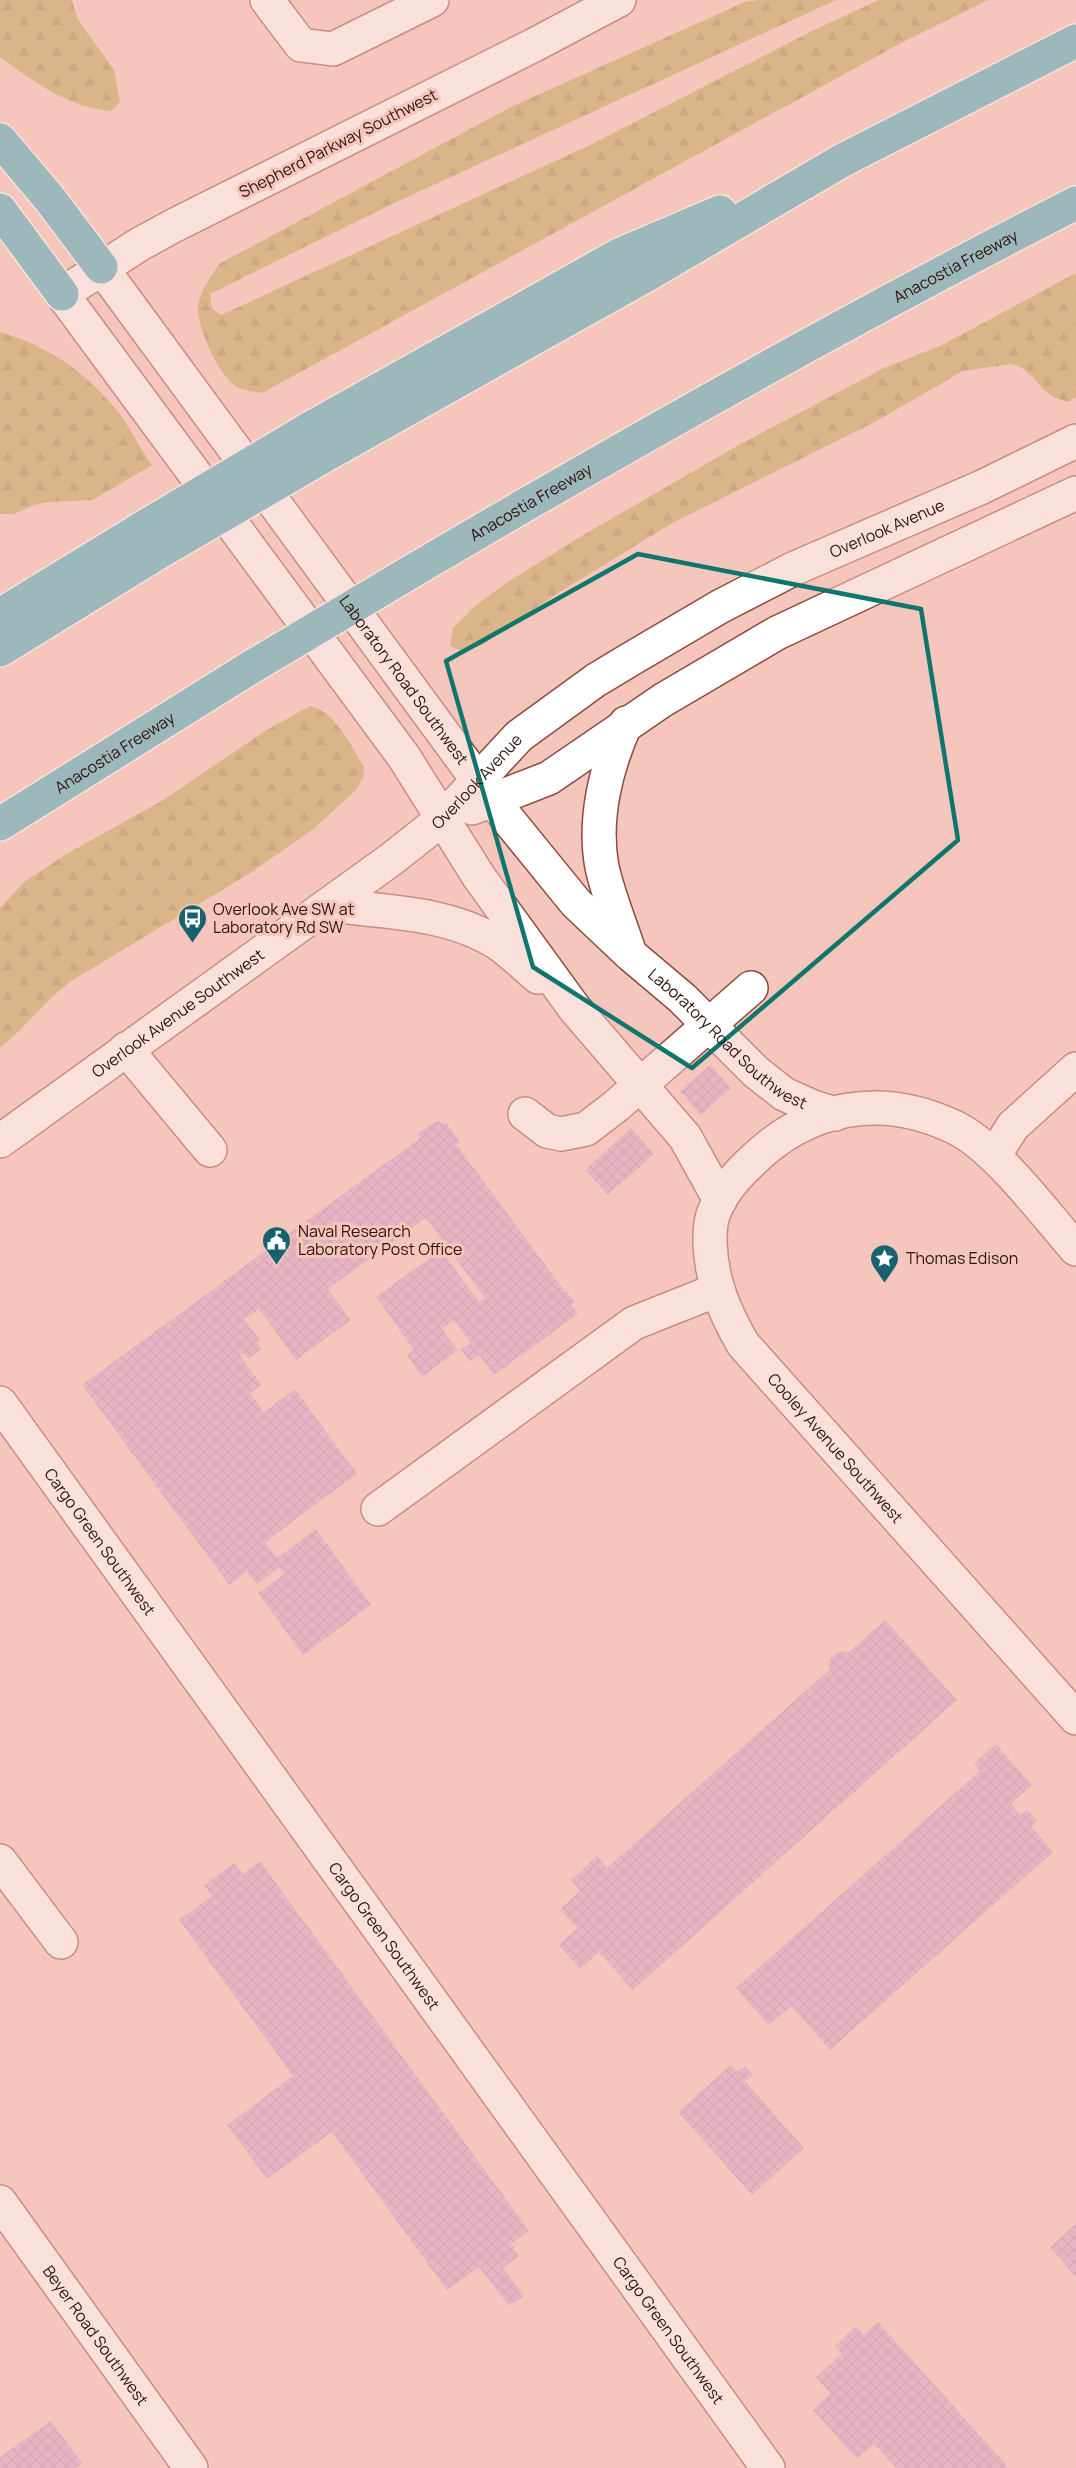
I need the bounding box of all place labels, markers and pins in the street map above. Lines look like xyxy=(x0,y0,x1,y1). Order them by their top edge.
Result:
place label: Overlook Ave SW at Laboratory Rd SW xyxy=(213,898,354,938)
bus stop icon: Overlook Ave SW at Laboratory Rd SW xyxy=(176,902,208,944)
place label: Naval Research Laboratory Post Office xyxy=(298,1220,462,1260)
public building icon: Naval Research Laboratory Post Office xyxy=(261,1224,293,1266)
place icon: Thomas Edison xyxy=(869,1242,901,1284)
place label: Thomas Edison xyxy=(906,1247,1018,1269)

